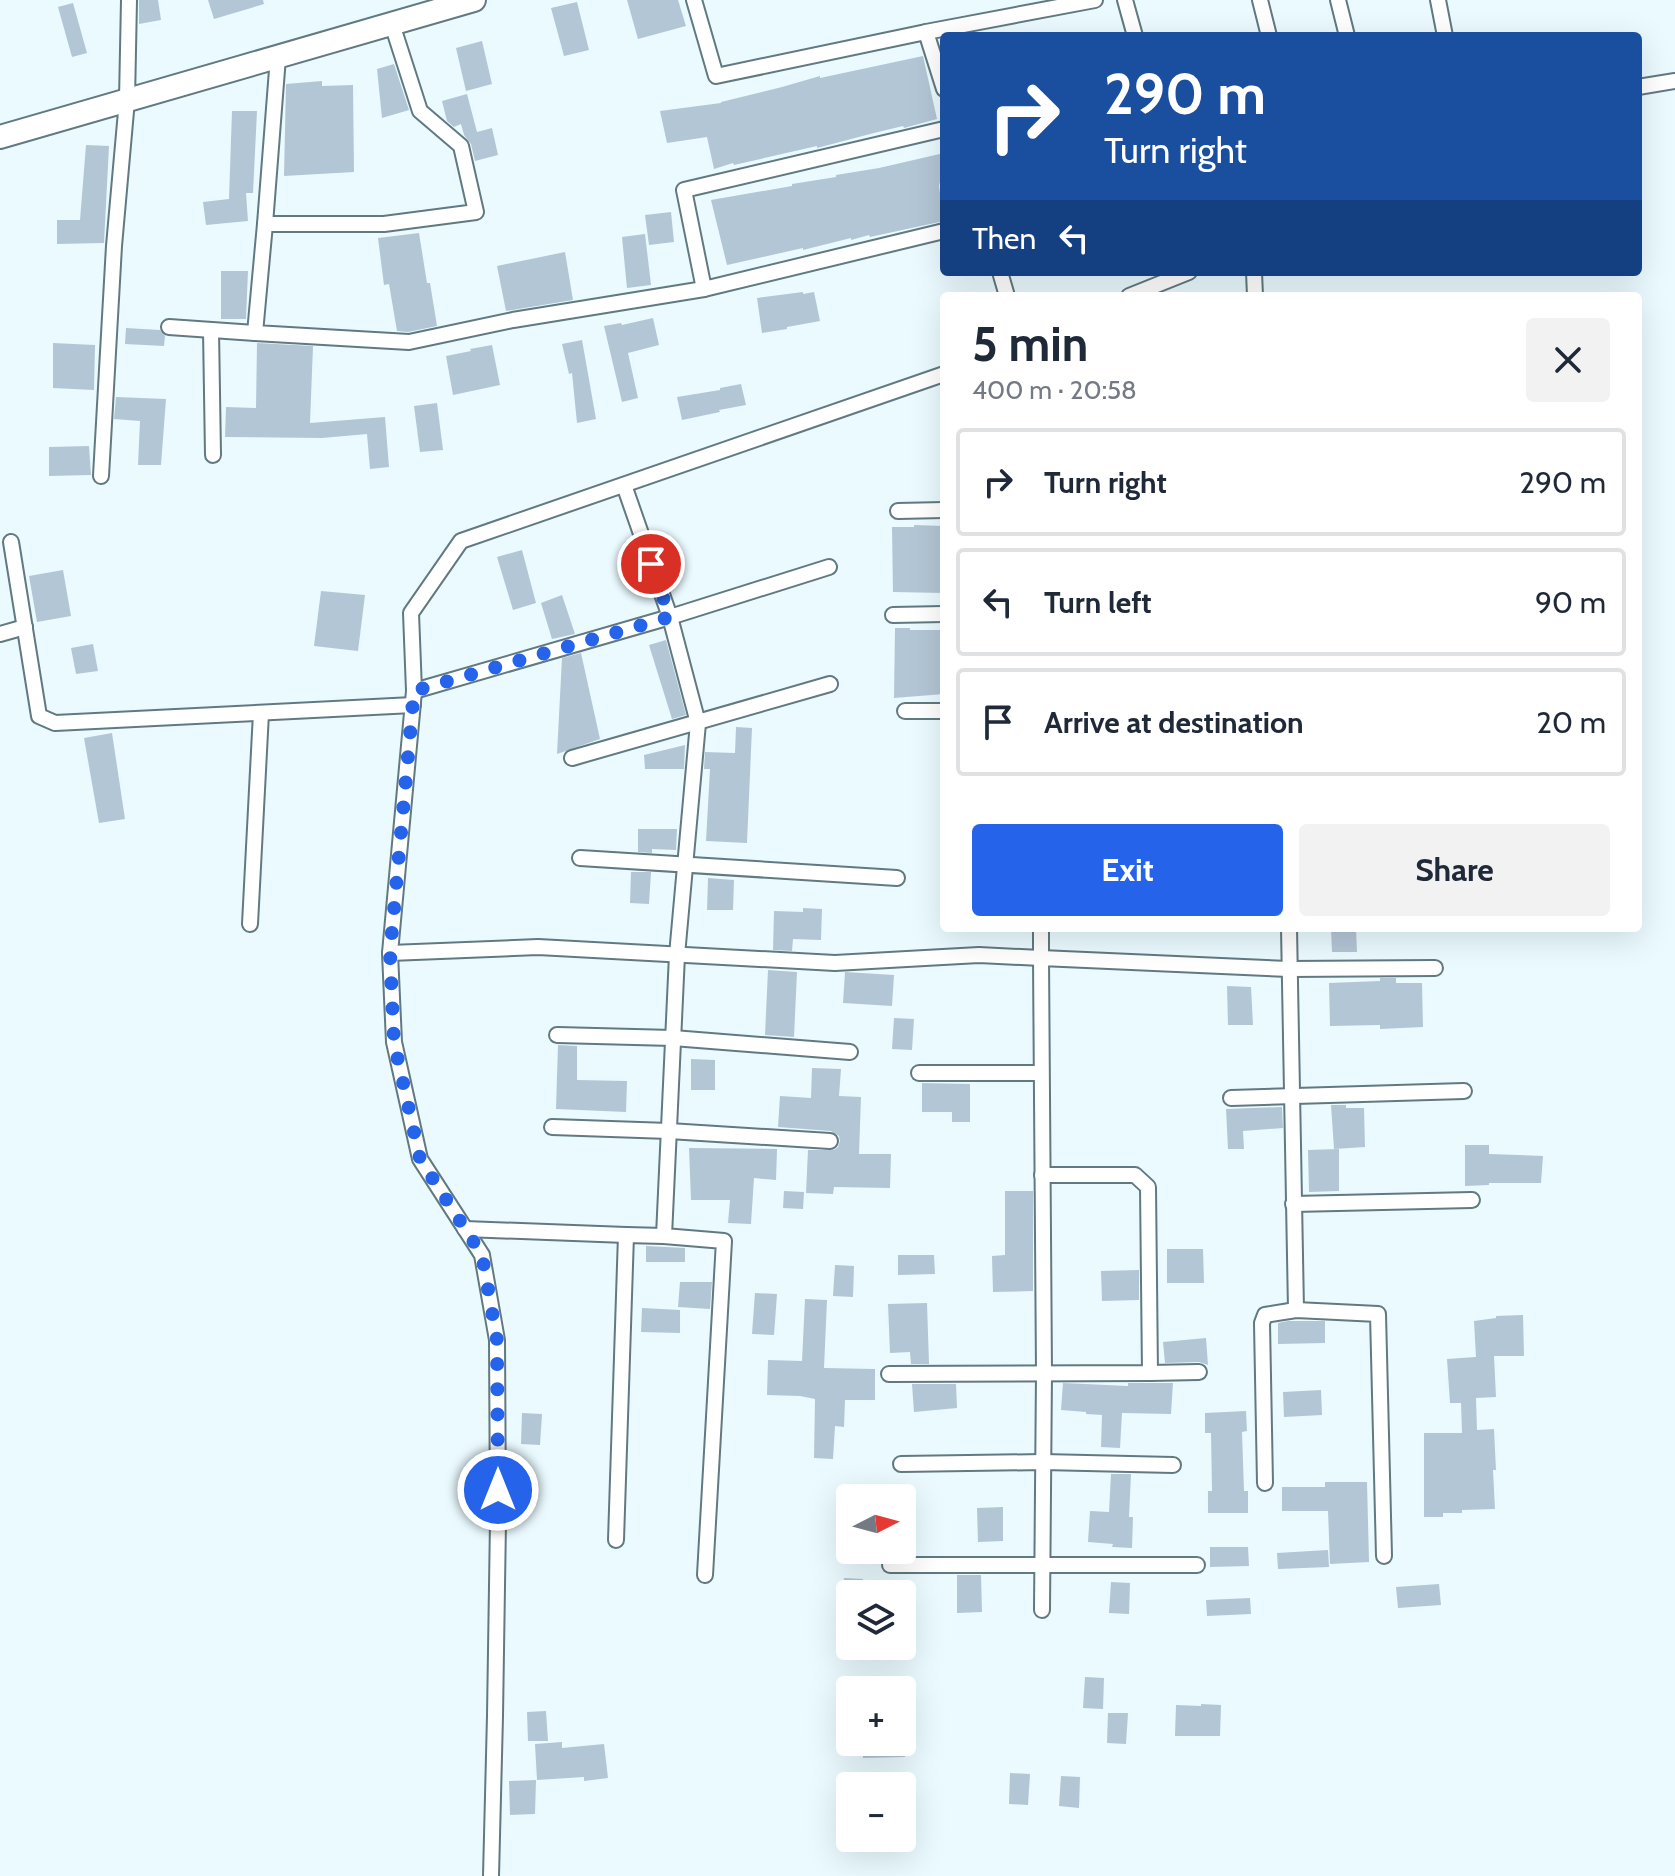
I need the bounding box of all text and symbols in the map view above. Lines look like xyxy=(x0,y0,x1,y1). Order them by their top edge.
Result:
text: 290 m xyxy=(1104,60,1266,128)
icon: right xyxy=(972,64,1076,168)
text: Turn right xyxy=(1104,128,1247,172)
icon: left xyxy=(1052,216,1096,260)
text: Then xyxy=(972,220,1036,257)
text: 5 min xyxy=(972,315,1088,373)
button: close xyxy=(1526,318,1610,402)
text: 400 m · 20:58 xyxy=(972,374,1137,406)
icon: right xyxy=(976,460,1020,504)
text: Turn right xyxy=(1044,464,1167,501)
text: 290 m xyxy=(1519,464,1606,501)
pin xyxy=(617,530,685,598)
icon: arrive xyxy=(629,542,673,586)
icon: left xyxy=(976,580,1020,624)
text: Turn left xyxy=(1044,584,1152,621)
text: 90 m xyxy=(1535,584,1606,621)
icon: arrive xyxy=(976,700,1020,744)
text: Arrive at destination xyxy=(1044,704,1304,741)
text: 20 m xyxy=(1536,704,1606,741)
button: Exit xyxy=(972,824,1283,916)
button: Share xyxy=(1299,824,1610,916)
position arrow xyxy=(456,1448,540,1532)
north arrow xyxy=(836,1484,916,1564)
map controls xyxy=(836,1484,916,1852)
button: layers xyxy=(836,1580,916,1660)
button: + xyxy=(836,1676,916,1756)
button: − xyxy=(836,1772,916,1852)

